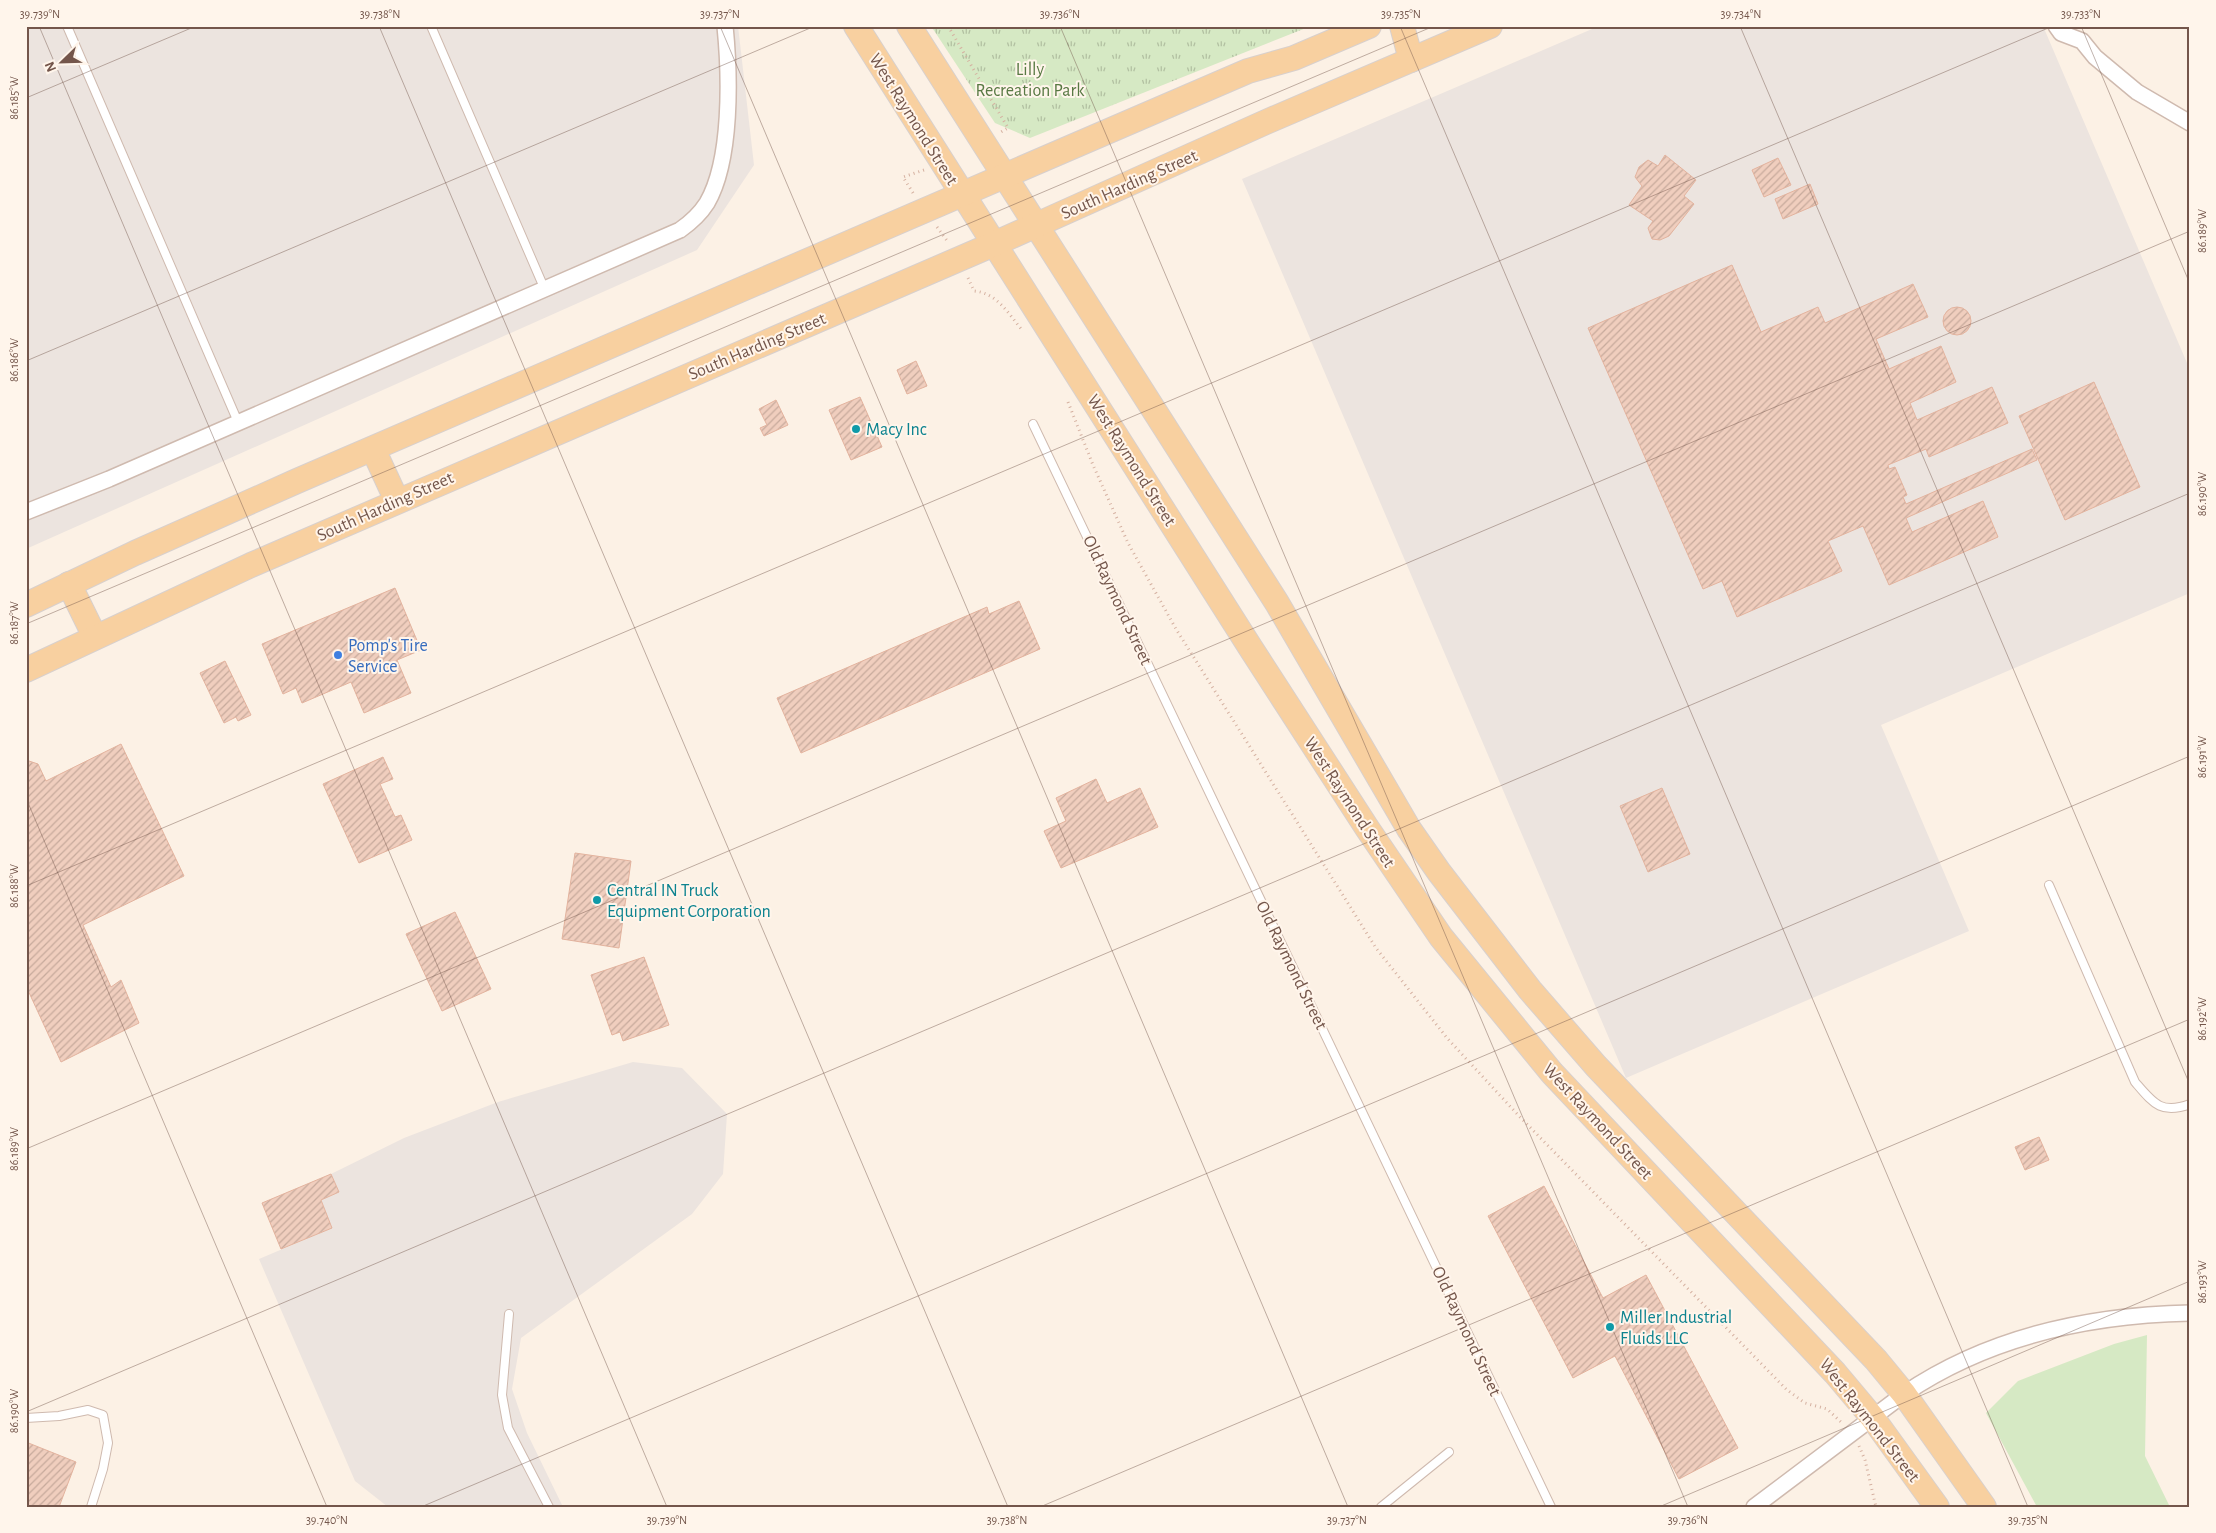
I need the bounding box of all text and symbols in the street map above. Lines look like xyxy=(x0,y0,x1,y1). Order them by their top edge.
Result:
text: 39.739°N xyxy=(20,8,60,20)
text: 39.738°N xyxy=(360,8,400,20)
text: 39.737°N xyxy=(700,8,740,20)
text: 39.736°N xyxy=(1040,8,1080,20)
text: 39.735°N xyxy=(1381,8,1421,20)
text: 39.734°N xyxy=(1721,8,1761,20)
text: 39.733°N xyxy=(2061,8,2101,20)
north arrow xyxy=(38,38,88,88)
street label: West Raymond Street xyxy=(865,51,961,189)
text: N xyxy=(43,59,59,74)
park label: Lilly Recreation Park xyxy=(976,61,1085,100)
text: 86.185°W xyxy=(8,76,20,120)
street label: South Harding Street xyxy=(1059,147,1201,223)
text: 86.189°W xyxy=(2196,209,2208,253)
street label: South Harding Street xyxy=(686,310,829,384)
text: 86.186°W xyxy=(8,338,20,382)
street label: West Raymond Street xyxy=(1083,392,1179,530)
place label: Macy Inc xyxy=(866,421,927,439)
marker: Macy Inc xyxy=(850,423,862,435)
street label: South Harding Street xyxy=(315,469,457,545)
text: 86.190°W xyxy=(2196,471,2208,516)
street label: Old Raymond Street xyxy=(1079,533,1155,668)
text: 86.187°W xyxy=(8,601,20,645)
place label: Pomp's Tire Service xyxy=(348,637,428,676)
marker: Pomp's Tire Service xyxy=(332,649,344,661)
street label: West Raymond Street xyxy=(1300,734,1398,871)
text: 86.191°W xyxy=(2196,736,2208,778)
text: 86.188°W xyxy=(8,864,20,908)
place label: Central IN Truck Equipment Corporation xyxy=(607,882,771,921)
marker: Central IN Truck Equipment Corporation xyxy=(591,894,603,906)
street label: Old Raymond Street xyxy=(1252,898,1330,1033)
text: 86.192°W xyxy=(2196,997,2208,1041)
street label: West Raymond Street xyxy=(1539,1060,1656,1183)
text: 86.189°W xyxy=(8,1127,20,1171)
text: 86.193°W xyxy=(2196,1260,2208,1304)
street label: Old Raymond Street xyxy=(1428,1264,1504,1399)
place label: Miller Industrial Fluids LLC xyxy=(1620,1309,1732,1348)
marker: Miller Industrial Fluids LLC xyxy=(1604,1321,1616,1333)
street label: West Raymond Street xyxy=(1816,1355,1923,1486)
text: 86.190°W xyxy=(8,1388,20,1433)
text: 39.740°N xyxy=(306,1514,348,1526)
text: 39.739°N xyxy=(647,1514,687,1526)
text: 39.738°N xyxy=(987,1514,1027,1526)
text: 39.737°N xyxy=(1327,1514,1367,1526)
text: 39.736°N xyxy=(1668,1514,1708,1526)
text: 39.735°N xyxy=(2008,1514,2048,1526)

